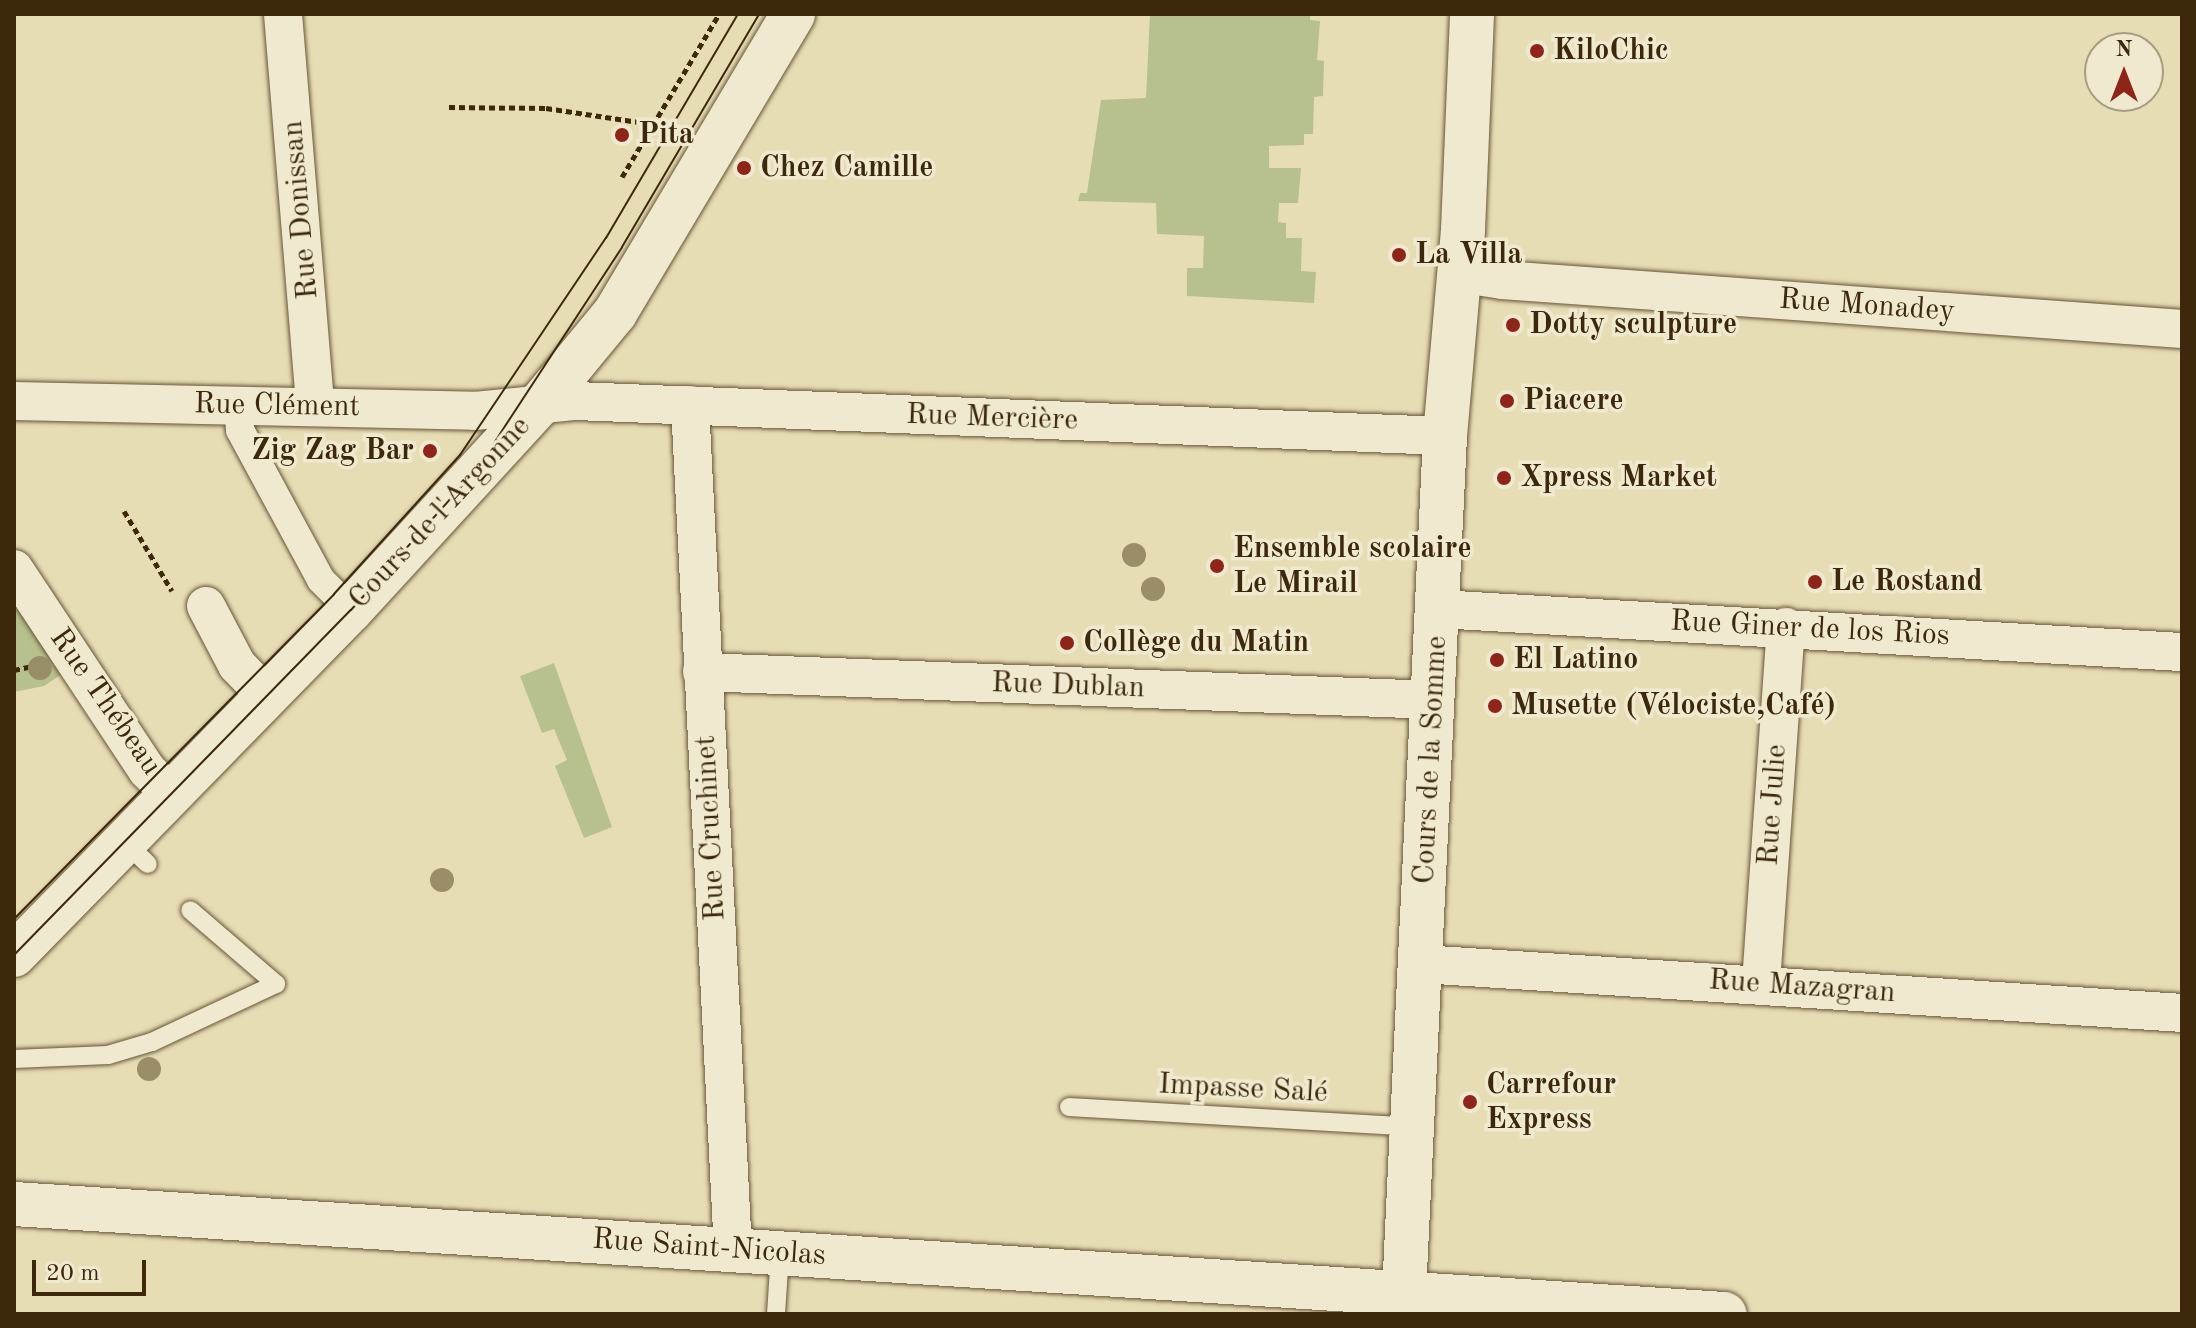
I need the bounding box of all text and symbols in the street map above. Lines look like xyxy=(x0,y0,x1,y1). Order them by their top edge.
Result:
north arrow xyxy=(2084,32,2164,112)
place label: KiloChic xyxy=(1553,33,1669,69)
text: N xyxy=(2116,39,2132,61)
marker: KiloChic xyxy=(1528,42,1546,60)
place label: Pita xyxy=(638,117,694,153)
street label: Rue Donissan xyxy=(275,119,327,301)
marker: Pita xyxy=(613,126,631,144)
place label: Chez Camille xyxy=(760,150,934,186)
marker: Chez Camille xyxy=(735,159,753,177)
place label: La Villa xyxy=(1415,237,1523,273)
marker: La Villa xyxy=(1390,246,1408,264)
street label: Rue Monadey xyxy=(1778,282,1956,330)
place label: Dotty sculpture xyxy=(1529,307,1737,343)
marker: Dotty sculpture xyxy=(1504,316,1522,334)
place label: Piacere xyxy=(1523,383,1624,419)
street label: Rue Clément xyxy=(194,387,360,425)
marker: Piacere xyxy=(1498,392,1516,410)
street label: Rue Mercière xyxy=(905,397,1079,439)
street label: Cours de l'Argonne xyxy=(341,409,539,617)
place label: Zig Zag Bar xyxy=(251,433,414,469)
marker: Zig Zag Bar xyxy=(421,442,439,460)
place label: Xpress Market xyxy=(1520,460,1717,496)
marker: Xpress Market xyxy=(1495,469,1513,487)
place label: Ensemble scolaire Le Mirail xyxy=(1233,531,1472,602)
marker: Ensemble scolaire Le Mirail xyxy=(1208,557,1226,575)
place label: Le Rostand xyxy=(1831,564,1983,600)
marker: Le Rostand xyxy=(1806,573,1824,591)
street label: Rue Giner de los Rios xyxy=(1669,604,1951,654)
street label: Rue Thébeau xyxy=(41,622,169,782)
place label: Collège du Matin xyxy=(1083,625,1309,661)
marker: Collège du Matin xyxy=(1058,634,1076,652)
street label: Cours de la Somme xyxy=(1407,635,1455,885)
place label: El Latino xyxy=(1513,642,1638,678)
marker: El Latino xyxy=(1488,651,1506,669)
street label: Rue Dublan xyxy=(991,665,1145,707)
place label: Musette (Vélociste,Café) xyxy=(1511,688,1836,724)
marker: Musette (Vélociste,Café) xyxy=(1486,697,1504,715)
street label: Rue Cruchinet xyxy=(688,734,734,922)
street label: Rue Julie xyxy=(1751,743,1795,867)
street label: Rue Mazagran xyxy=(1707,963,1897,1011)
street label: Impasse Salé xyxy=(1157,1067,1329,1111)
place label: Carrefour Express xyxy=(1486,1067,1616,1138)
marker: Carrefour Express xyxy=(1461,1093,1479,1111)
street label: Rue Saint-Nicolas xyxy=(591,1222,827,1274)
scale bar xyxy=(36,1244,150,1294)
text: 20 m xyxy=(46,1262,100,1286)

